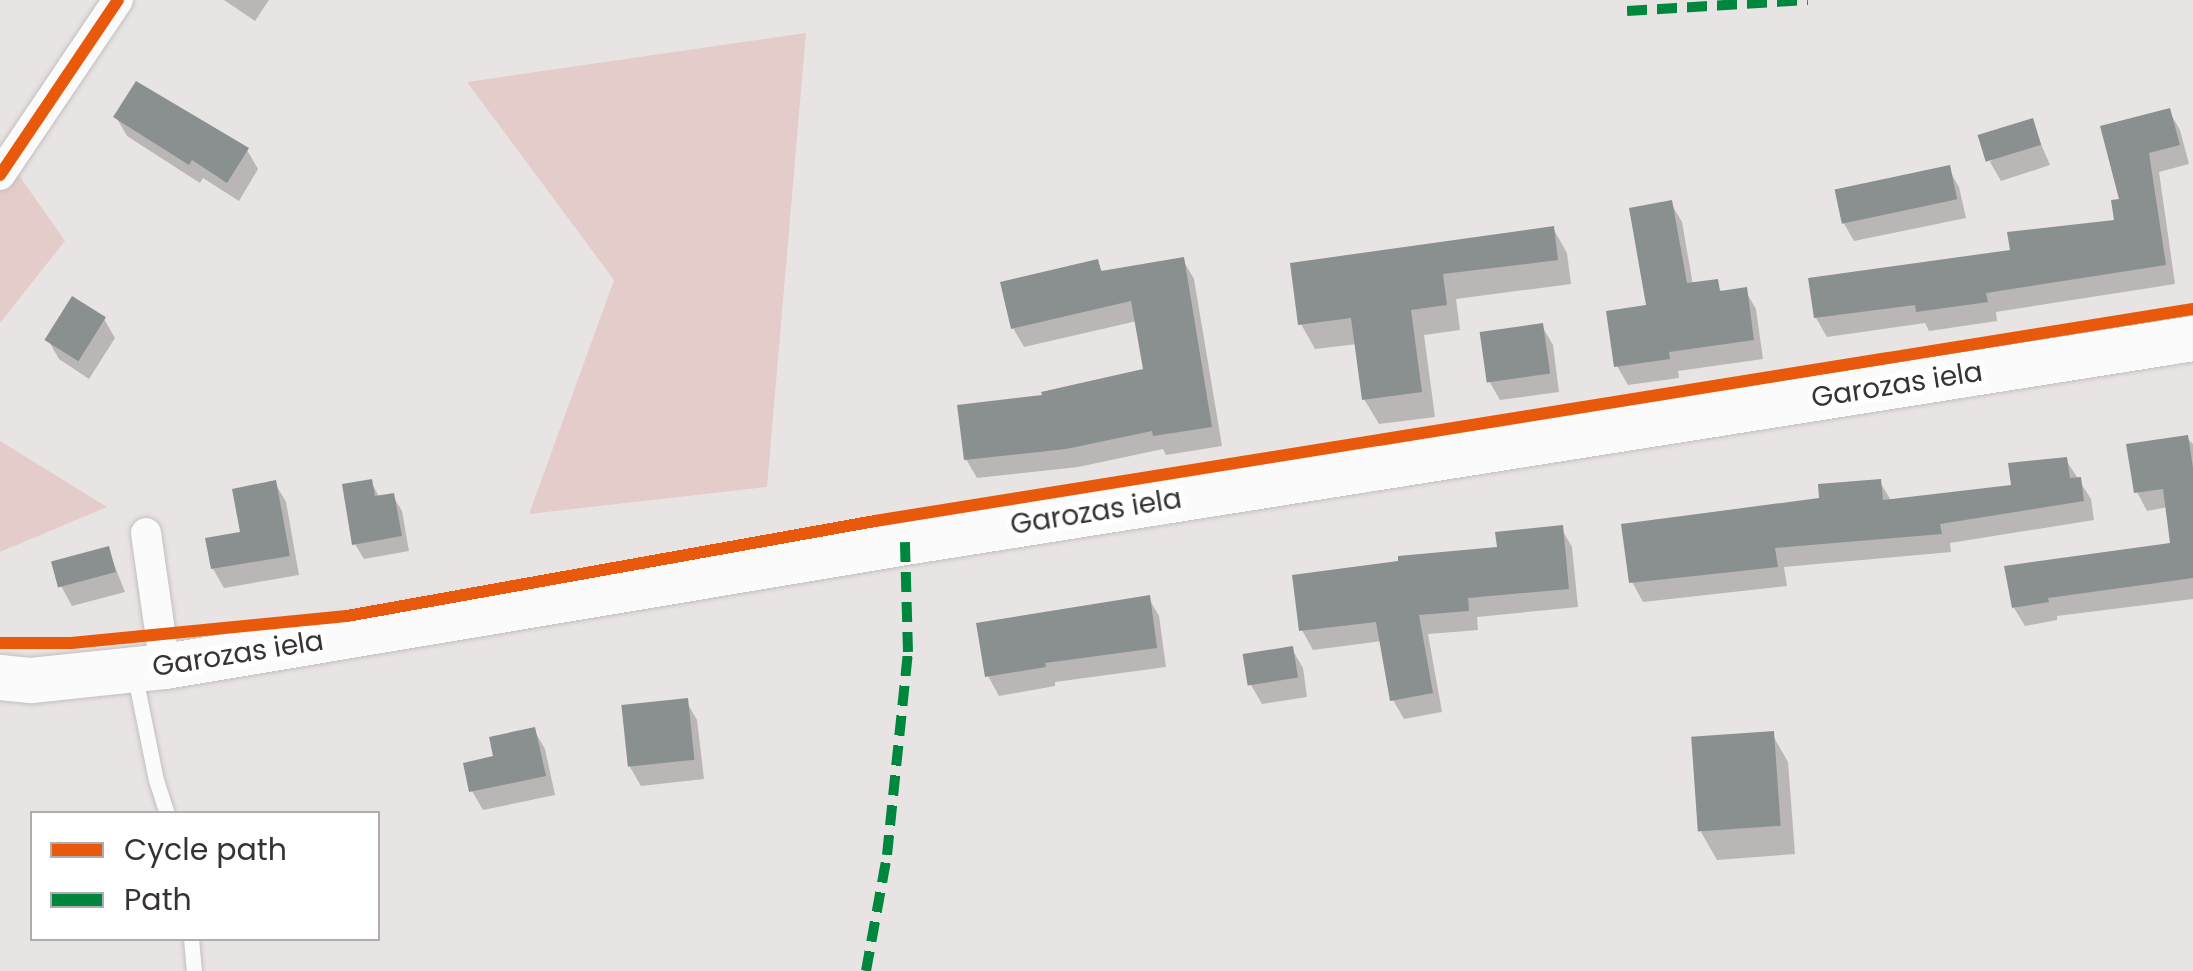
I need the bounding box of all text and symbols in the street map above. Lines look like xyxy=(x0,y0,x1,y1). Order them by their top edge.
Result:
street label: Garozas iela xyxy=(1809,355,1985,415)
street label: Garozas iela xyxy=(1008,482,1184,542)
street label: Garozas iela xyxy=(150,624,326,684)
legend xyxy=(30,811,380,941)
text: Cycle path xyxy=(124,828,287,871)
text: Path xyxy=(124,878,192,921)

